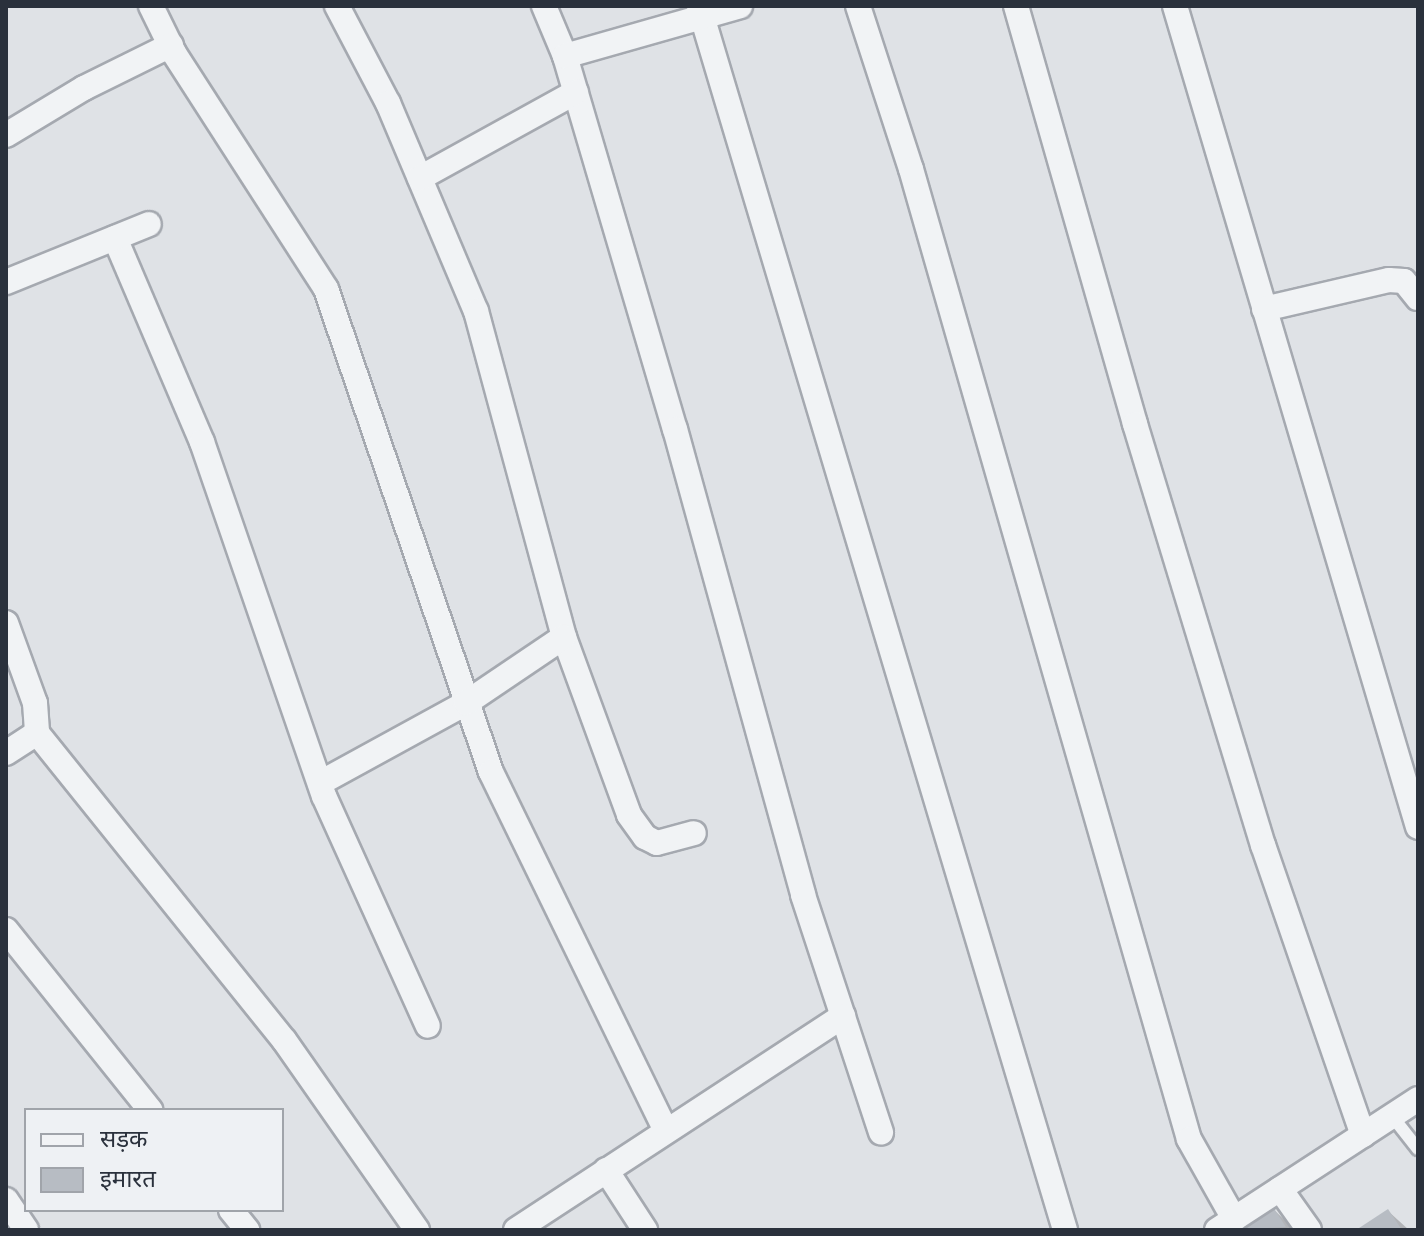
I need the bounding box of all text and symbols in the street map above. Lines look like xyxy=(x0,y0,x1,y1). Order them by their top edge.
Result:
legend xyxy=(24,1108,284,1212)
text: सड़क xyxy=(100,1123,148,1154)
text: इमारत xyxy=(100,1163,156,1194)

